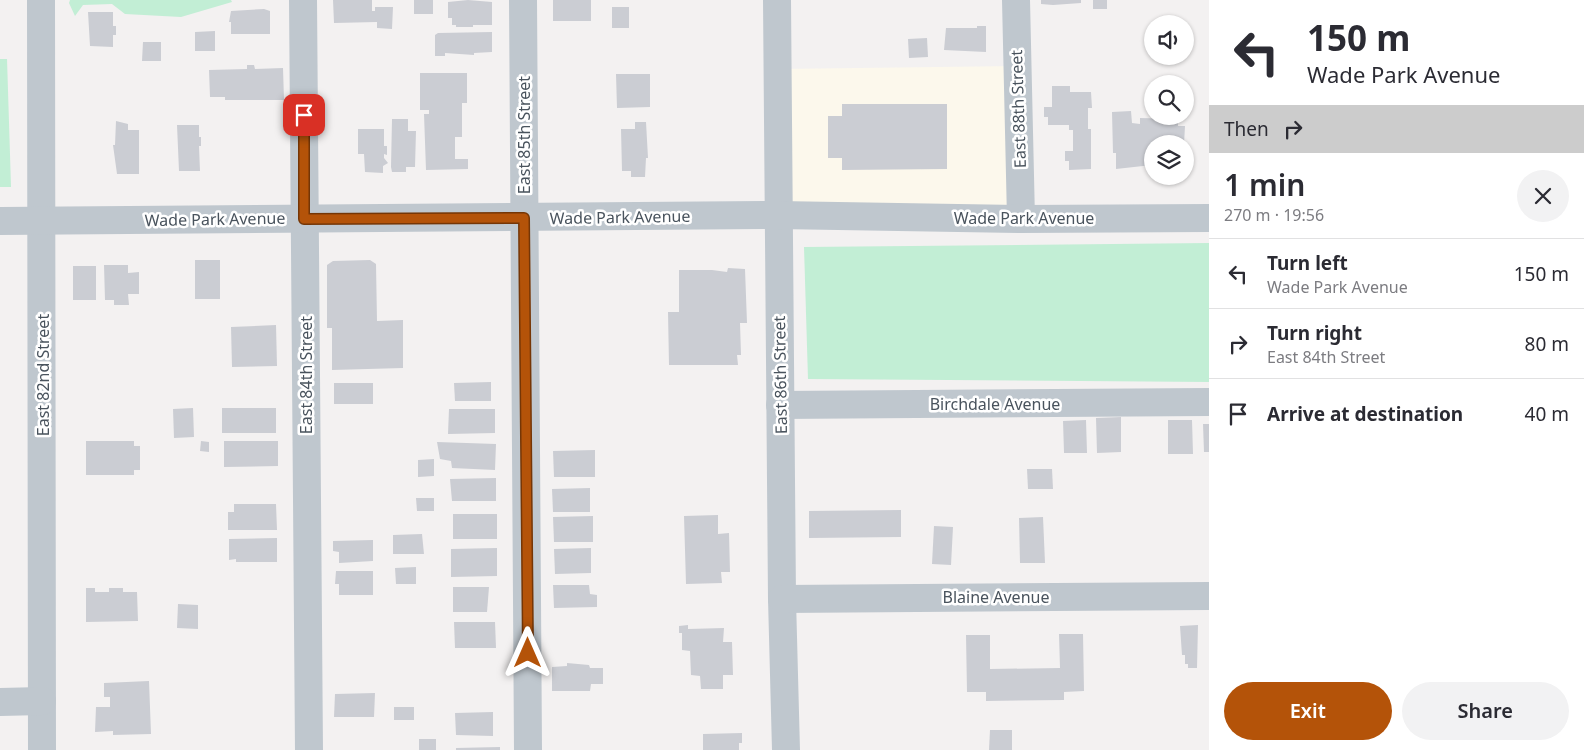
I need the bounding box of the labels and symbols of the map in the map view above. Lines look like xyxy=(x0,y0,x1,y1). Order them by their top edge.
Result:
street label: East 88th Street xyxy=(1005,49,1031,168)
street label: East 85th Street xyxy=(513,76,535,194)
pin xyxy=(283,94,325,136)
street label: Wade Park Avenue xyxy=(549,205,691,229)
street label: Wade Park Avenue xyxy=(144,207,286,231)
street label: Wade Park Avenue xyxy=(954,207,1094,229)
street label: East 82nd Street xyxy=(32,314,54,436)
street label: East 86th Street xyxy=(768,315,792,434)
street label: East 84th Street xyxy=(295,316,317,434)
street label: Birchdale Avenue xyxy=(930,393,1060,415)
street label: Blaine Avenue xyxy=(943,586,1049,608)
position arrow xyxy=(501,626,553,678)

